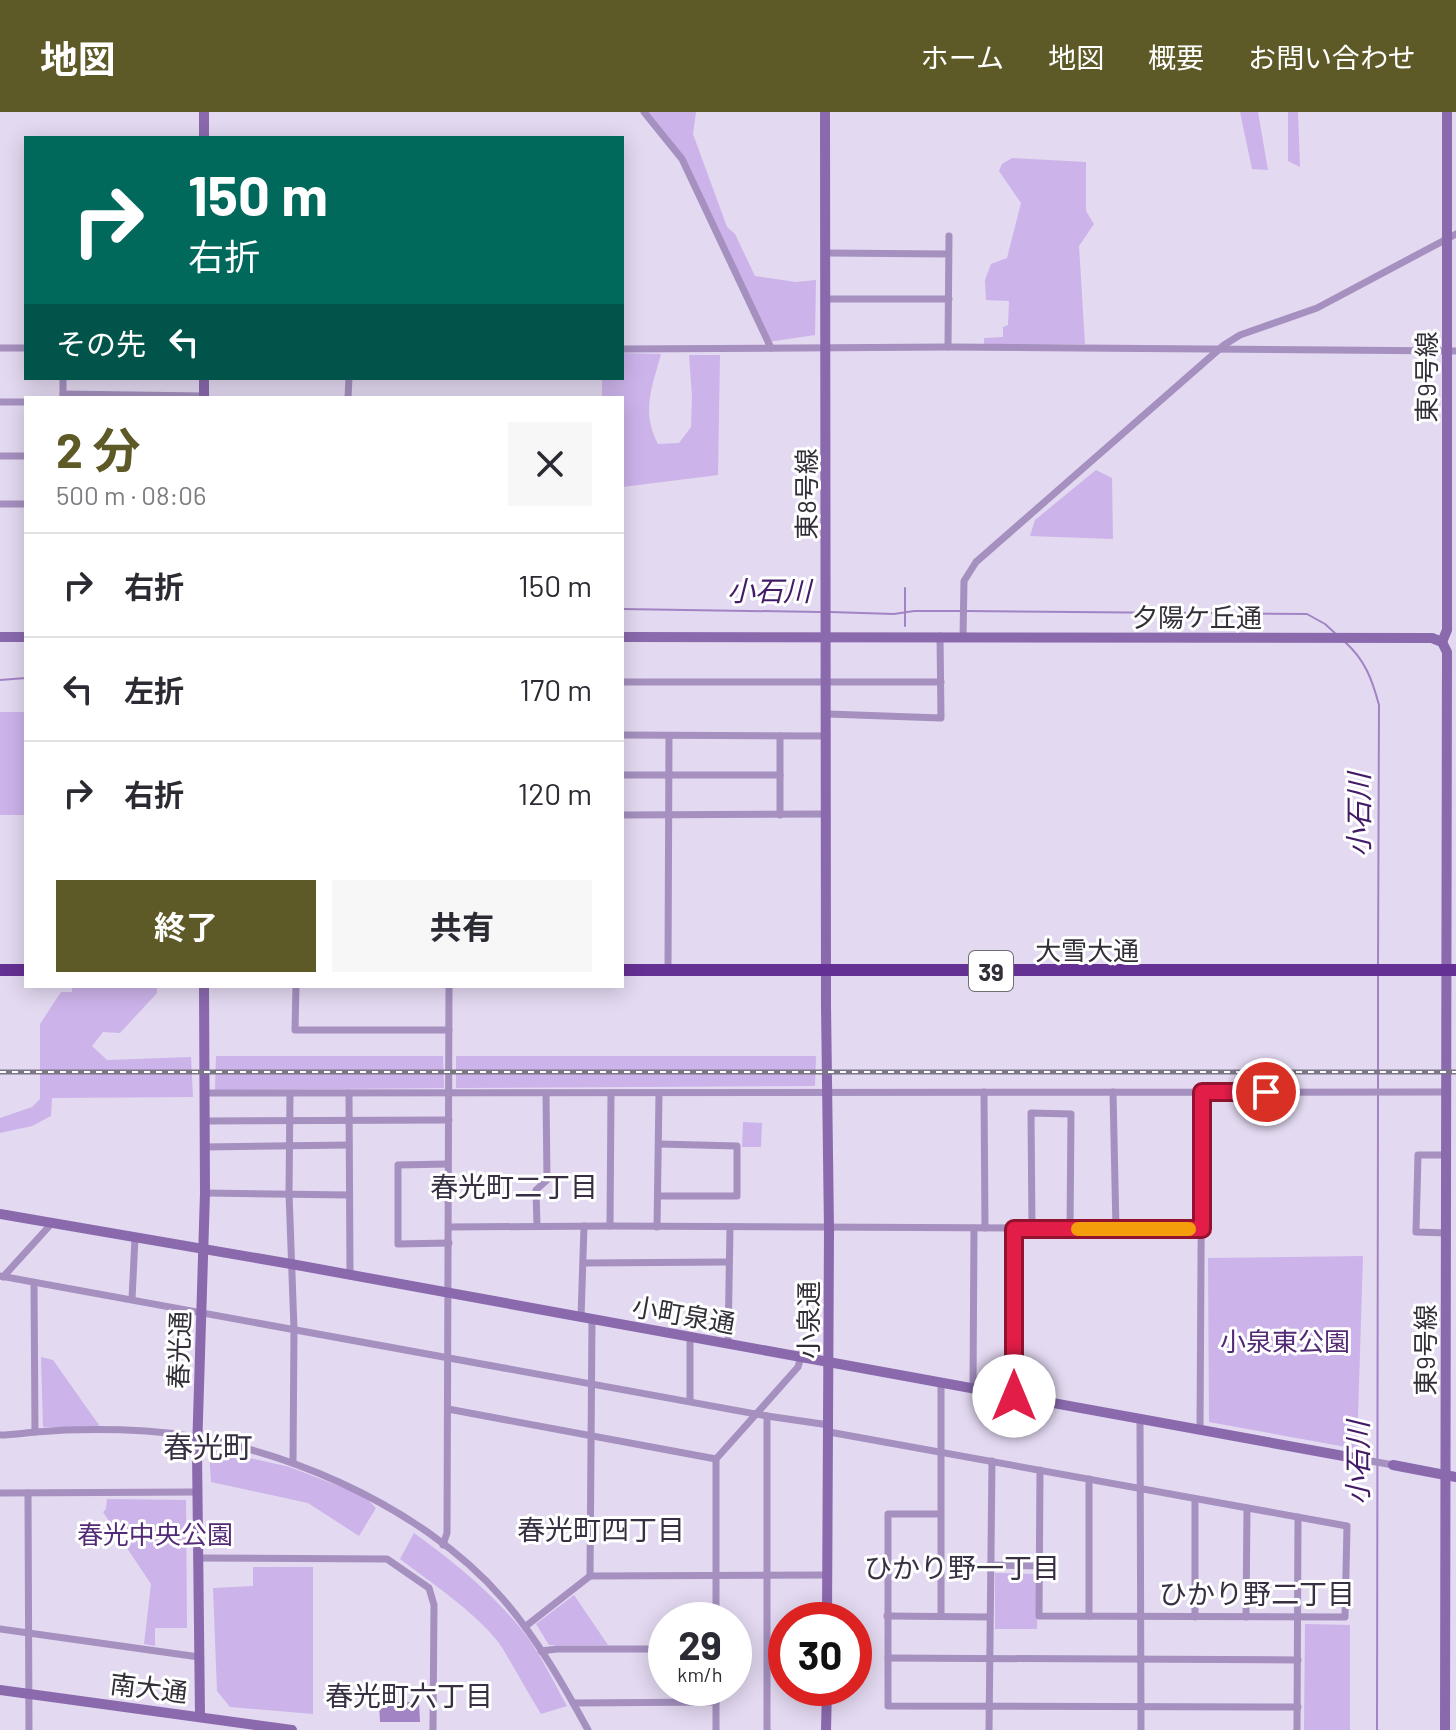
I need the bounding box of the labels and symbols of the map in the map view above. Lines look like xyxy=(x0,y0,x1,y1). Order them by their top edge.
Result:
street label: 東9号線 xyxy=(1410,331,1441,423)
street label: 東8号線 xyxy=(790,448,821,540)
water label: 小石川 xyxy=(727,573,814,607)
street label: 夕陽ケ丘通 xyxy=(1132,601,1262,632)
water label: 小石川 xyxy=(1341,770,1375,857)
street label: 大雪大通 xyxy=(1035,934,1139,965)
road number: 39 xyxy=(969,951,1013,991)
pin xyxy=(1232,1058,1300,1126)
district label: 春光町二丁目 xyxy=(430,1169,598,1203)
street label: 小泉通 xyxy=(792,1281,823,1359)
street label: 小町泉通 xyxy=(630,1290,738,1338)
street label: 東9号線 xyxy=(1409,1304,1440,1396)
street label: 春光通 xyxy=(161,1310,195,1390)
park label: 小泉東公園 xyxy=(1220,1325,1350,1356)
position arrow xyxy=(972,1354,1056,1438)
water label: 小石川 xyxy=(1340,1418,1374,1505)
district label: 春光町 xyxy=(163,1428,253,1464)
district label: 春光町四丁目 xyxy=(517,1512,685,1546)
park label: 春光中央公園 xyxy=(77,1518,233,1549)
district label: ひかり野一丁目 xyxy=(864,1550,1060,1584)
district label: ひかり野二丁目 xyxy=(1159,1576,1355,1610)
speed limit sign: 30 xyxy=(768,1602,872,1706)
street label: 南大通 xyxy=(108,1667,190,1707)
district label: 春光町六丁目 xyxy=(325,1678,493,1712)

